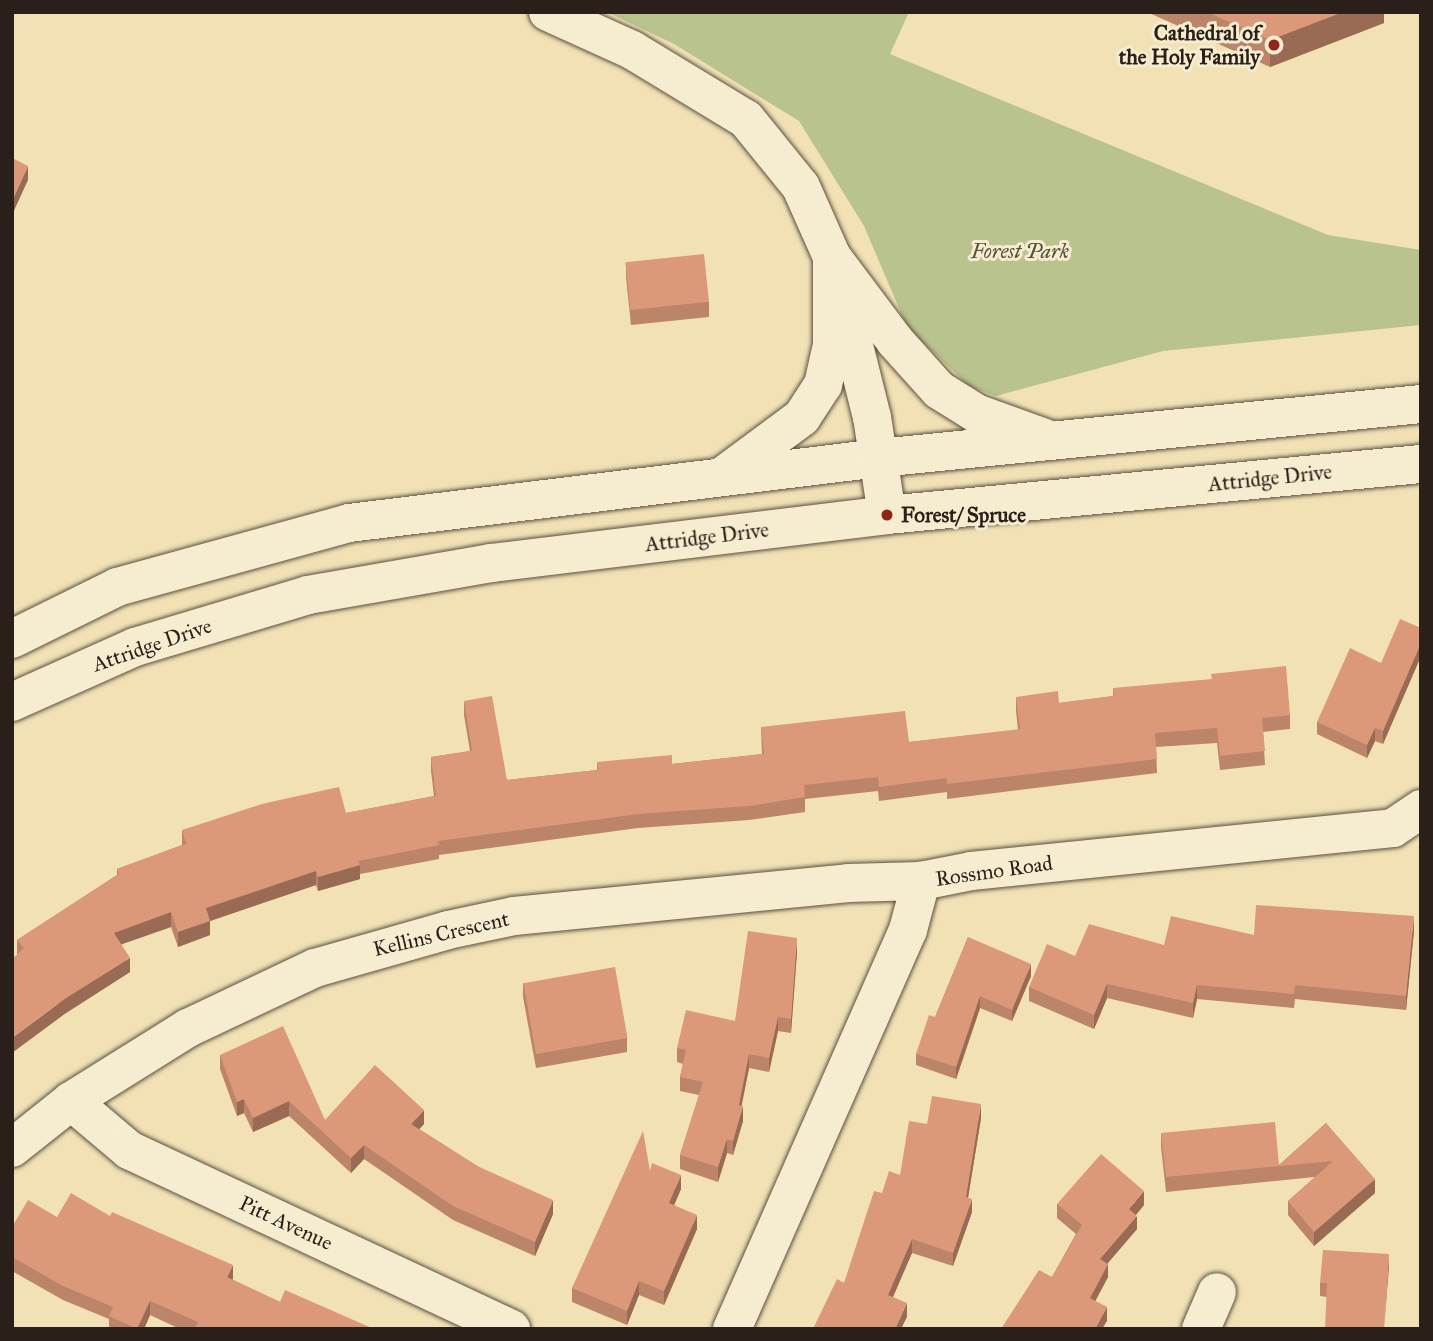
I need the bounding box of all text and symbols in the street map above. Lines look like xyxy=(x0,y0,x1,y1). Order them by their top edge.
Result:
place label: Cathedral of the Holy Family xyxy=(1119,20,1260,70)
marker: Cathedral of the Holy Family xyxy=(1266,37,1282,53)
park label: Forest Park xyxy=(971,238,1069,264)
street label: Attridge Drive xyxy=(1207,459,1333,497)
place label: Forest/ Spruce xyxy=(901,502,1026,528)
marker: Forest/ Spruce xyxy=(879,507,895,523)
street label: Attridge Drive xyxy=(644,517,770,557)
street label: Attridge Drive xyxy=(89,613,215,677)
street label: Rossmo Road xyxy=(934,850,1054,892)
street label: Kellins Crescent xyxy=(371,906,511,962)
street label: Pitt Avenue xyxy=(235,1190,337,1256)

